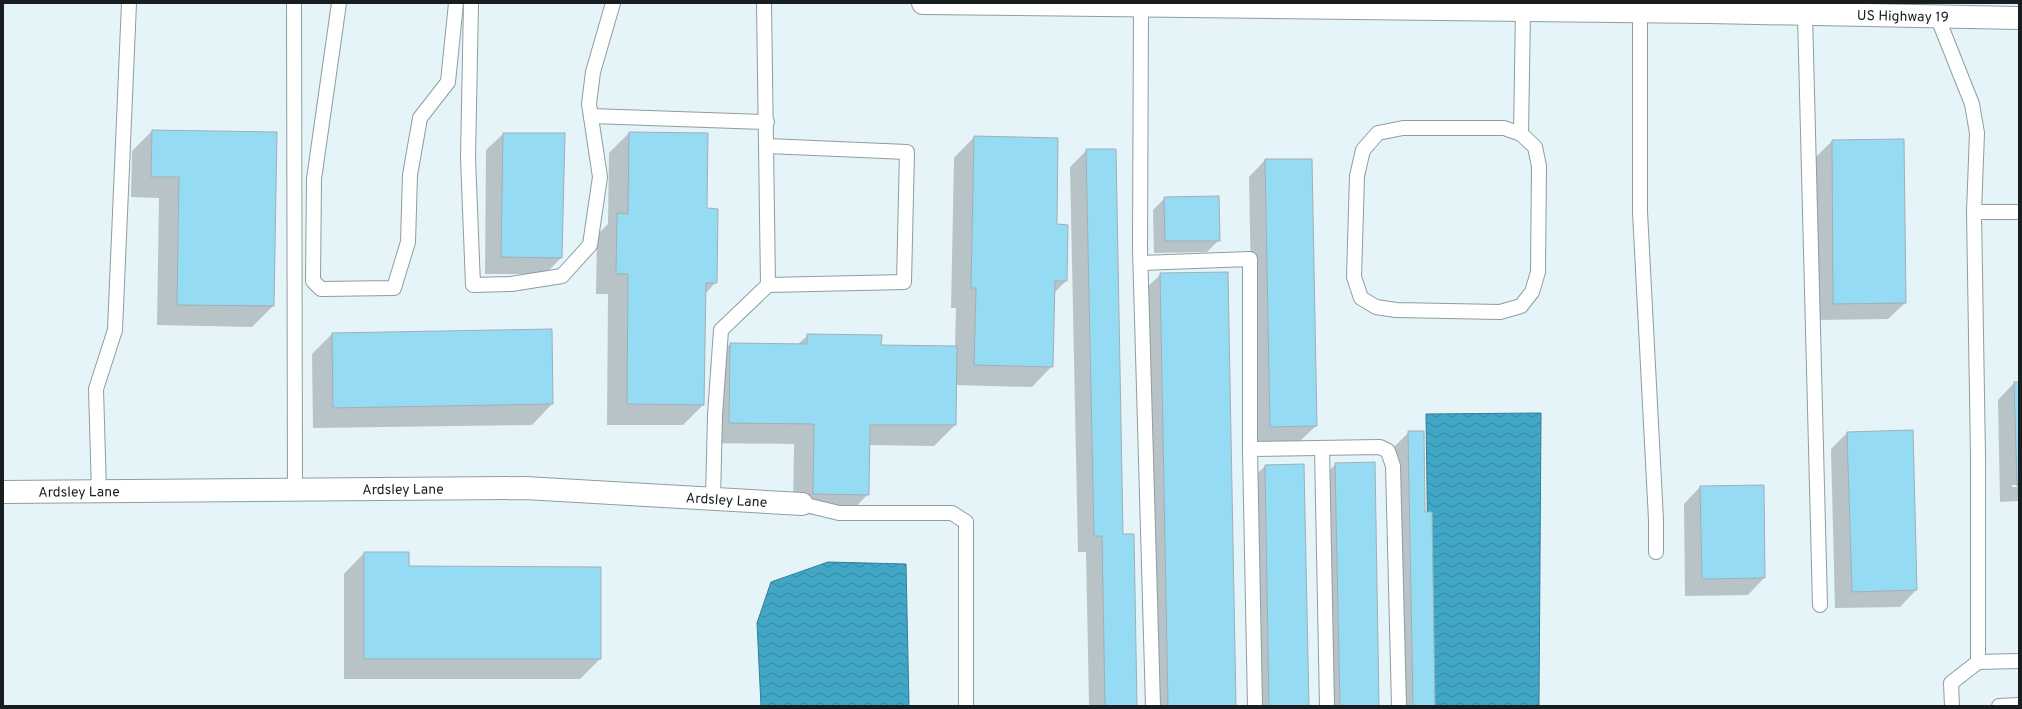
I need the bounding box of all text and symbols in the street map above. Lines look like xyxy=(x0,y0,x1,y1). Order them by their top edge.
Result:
street label: US Highway 19 xyxy=(1857,8,1949,27)
street label: Ardsley Lane xyxy=(362,482,444,499)
street label: Ardsley Lane xyxy=(38,484,120,502)
street label: Ardsley Lane xyxy=(685,490,768,512)

